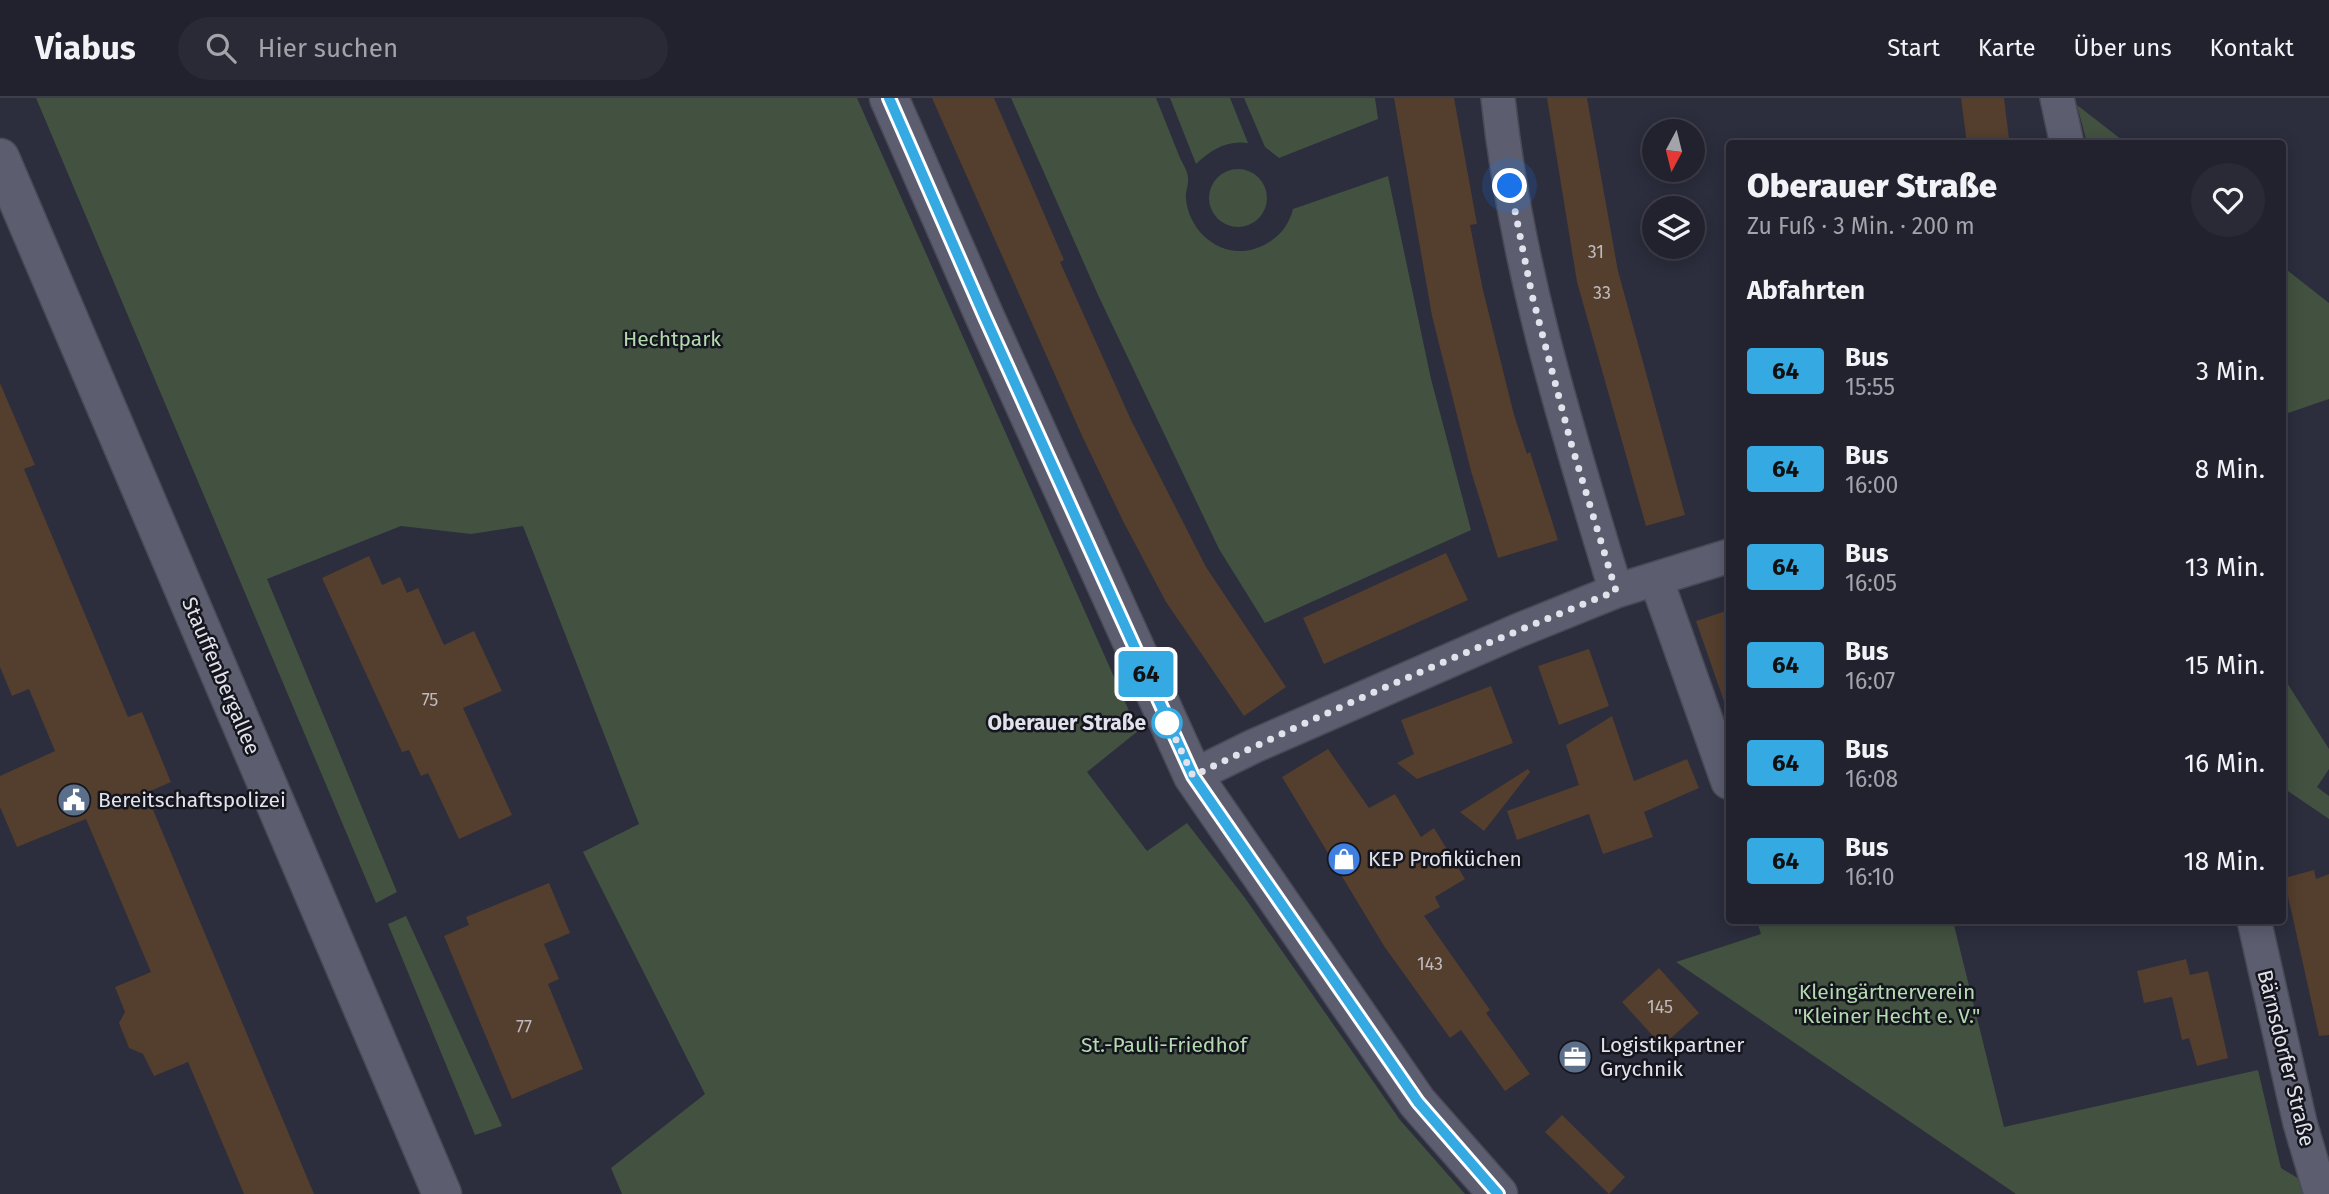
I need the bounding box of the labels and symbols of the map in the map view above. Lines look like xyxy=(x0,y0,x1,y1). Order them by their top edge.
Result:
north arrow xyxy=(1642,119,1704,182)
your location xyxy=(1492,168,1527,203)
house number: 31 xyxy=(1588,241,1604,263)
house number: 33 xyxy=(1593,282,1611,304)
park label: Hechtpark xyxy=(623,326,721,352)
street label: Stauffenbergallee xyxy=(176,593,266,759)
line badge: 64 xyxy=(1114,651,1178,697)
house number: 75 xyxy=(422,689,438,711)
marker: Oberauer Straße xyxy=(1152,708,1182,738)
place label: Oberauer Straße xyxy=(988,710,1146,736)
public building icon: Bereitschaftspolizei xyxy=(55,781,93,819)
place label: Bereitschaftspolizei xyxy=(98,787,286,813)
shop icon: KEP Profiküchen xyxy=(1325,840,1363,878)
place label: KEP Profiküchen xyxy=(1368,846,1522,872)
house number: 143 xyxy=(1417,953,1443,975)
street label: Bärnsdorfer Straße xyxy=(2251,967,2321,1149)
park label: Kleingärtnerverein "Kleiner Hecht e. V." xyxy=(1794,979,1980,1029)
house number: 145 xyxy=(1647,996,1673,1018)
house number: 77 xyxy=(516,1016,532,1038)
park label: St.-Pauli-Friedhof xyxy=(1081,1032,1249,1058)
place label: Logistikpartner Grychnik xyxy=(1600,1032,1744,1082)
office icon: Logistikpartner Grychnik xyxy=(1556,1038,1594,1076)

